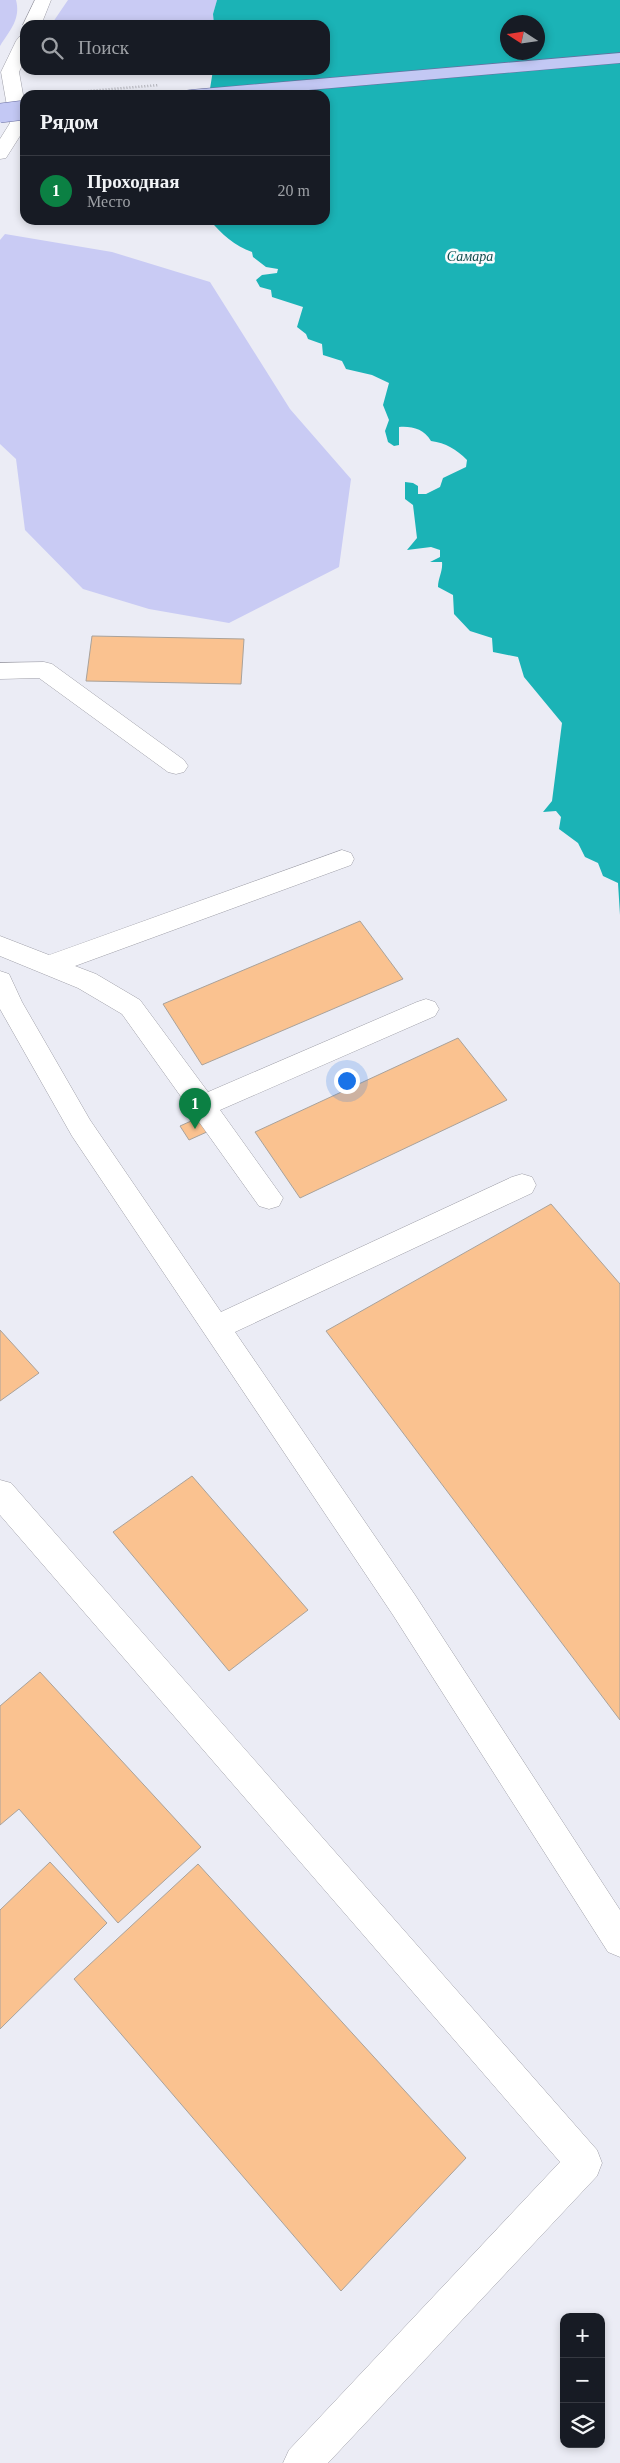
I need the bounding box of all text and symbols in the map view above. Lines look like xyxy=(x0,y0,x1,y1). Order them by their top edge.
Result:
north arrow xyxy=(500,15,545,60)
search box xyxy=(20,20,330,75)
icon: search xyxy=(38,34,66,62)
text: Поиск xyxy=(78,37,129,58)
text: Рядом xyxy=(40,110,99,134)
text: Проходная xyxy=(87,171,179,192)
text: 1 xyxy=(52,182,60,199)
text: 20 m xyxy=(278,182,310,199)
text: Место xyxy=(87,193,130,210)
water label: Самара xyxy=(447,249,493,264)
your location xyxy=(334,1068,360,1094)
pin: 1 xyxy=(179,1088,211,1129)
map controls xyxy=(560,2313,605,2448)
button: + xyxy=(560,2313,605,2358)
button: − xyxy=(560,2358,605,2403)
button: layers xyxy=(560,2403,605,2448)

